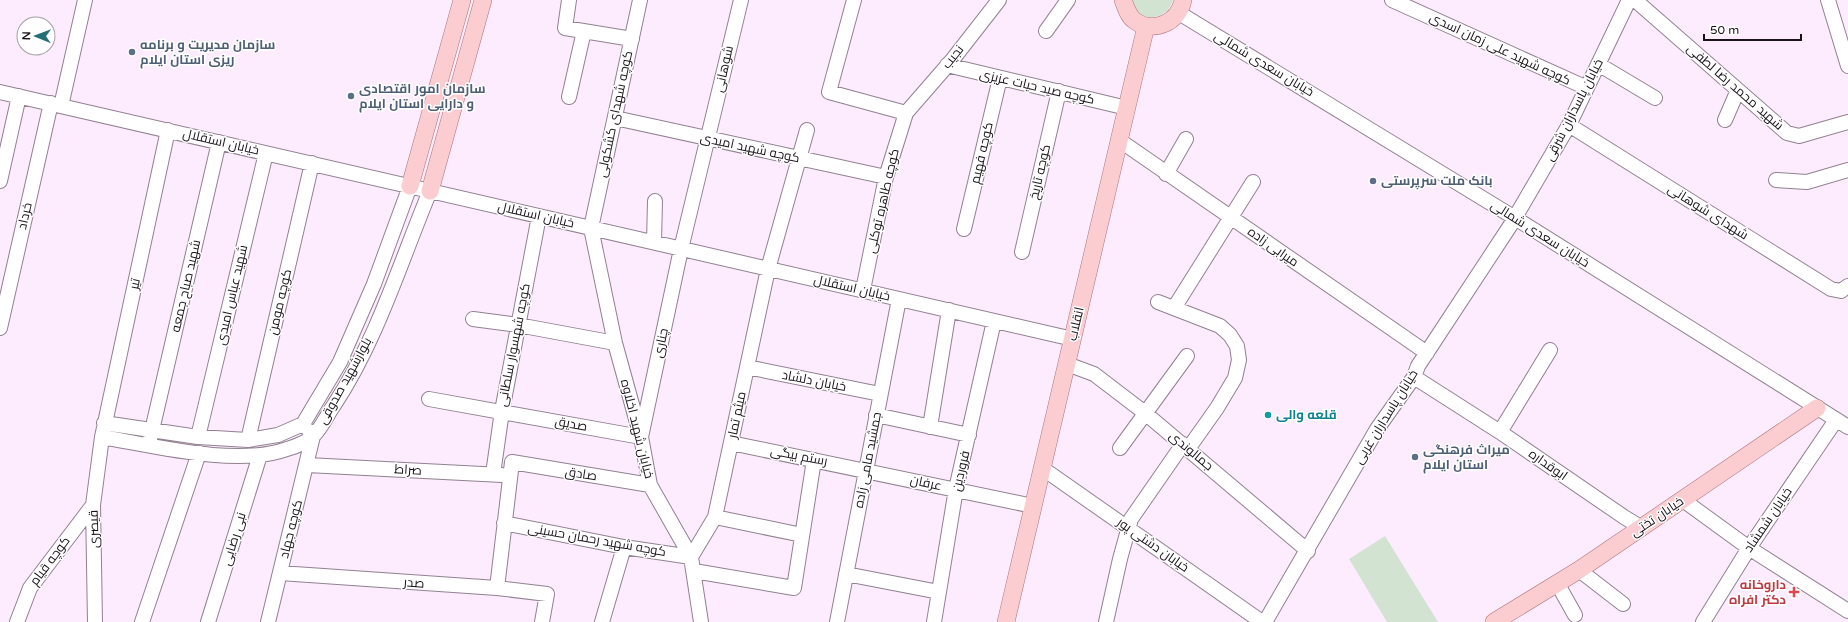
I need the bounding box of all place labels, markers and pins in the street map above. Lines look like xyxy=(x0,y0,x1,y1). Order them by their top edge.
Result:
place label: سازمان مدیریت و برنامه ریزی استان ایلام xyxy=(140,37,275,69)
marker: سازمان مدیریت و برنامه ریزی استان ایلام xyxy=(127,47,137,57)
place label: سازمان امور اقتصادی و دارایی استان ایلام xyxy=(359,81,485,113)
marker: سازمان امور اقتصادی و دارایی استان ایلام xyxy=(346,91,356,101)
place label: بانک ملت سرپرستی xyxy=(1381,173,1493,190)
marker: بانک ملت سرپرستی xyxy=(1368,176,1378,186)
place label: قلعه والی xyxy=(1276,407,1337,423)
marker: قلعه والی xyxy=(1263,410,1273,420)
place label: میراث فرهنگی استان ایلام xyxy=(1423,442,1510,474)
marker: میراث فرهنگی استان ایلام xyxy=(1410,452,1420,462)
place label: داروخانه دکتر افراه xyxy=(1729,577,1786,608)
marker: داروخانه دکتر افراه xyxy=(1789,587,1799,597)

